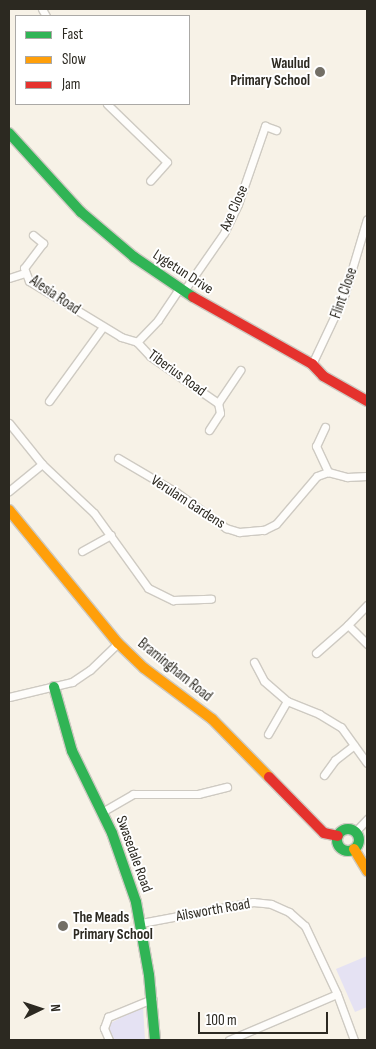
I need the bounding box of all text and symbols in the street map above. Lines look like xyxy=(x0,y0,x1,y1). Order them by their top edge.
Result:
legend xyxy=(15,15,190,105)
text: Fast xyxy=(62,25,83,44)
text: Slow xyxy=(62,50,86,69)
place label: Waulud Primary School xyxy=(230,54,310,89)
marker: Waulud Primary School xyxy=(314,66,326,78)
text: Jam xyxy=(62,75,80,94)
street label: Axe Close xyxy=(216,182,252,234)
street label: Lygetun Drive xyxy=(149,246,217,298)
street label: Flint Close xyxy=(327,265,361,321)
street label: Alesia Road xyxy=(26,272,84,318)
street label: Tiberius Road xyxy=(145,346,209,400)
street label: Verulam Gardens xyxy=(148,471,228,533)
street label: Bramingham Road xyxy=(134,635,216,705)
street label: Swasedale Road xyxy=(112,813,156,895)
street label: Ailsworth Road xyxy=(175,895,251,925)
place label: The Meads Primary School xyxy=(73,908,153,943)
marker: The Meads Primary School xyxy=(57,920,69,932)
north arrow xyxy=(15,984,65,1034)
scale bar xyxy=(201,1002,331,1034)
text: N xyxy=(47,1004,64,1012)
text: 100 m xyxy=(206,1011,237,1030)

